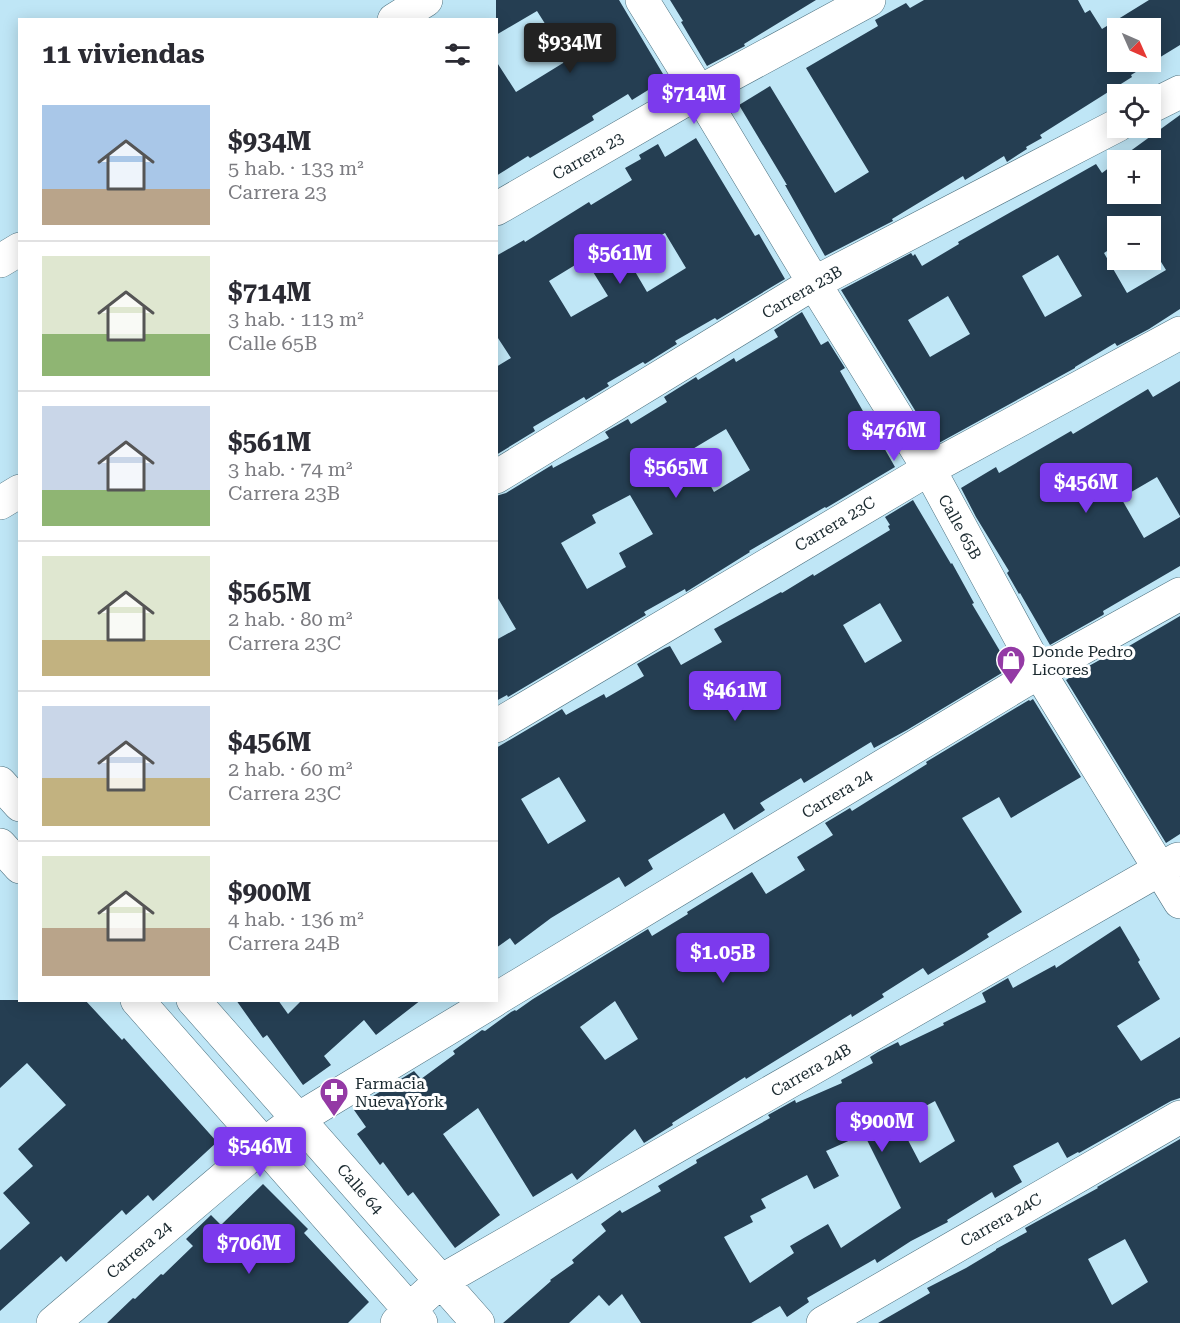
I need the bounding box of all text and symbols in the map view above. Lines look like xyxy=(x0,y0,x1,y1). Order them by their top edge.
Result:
north arrow xyxy=(1107,18,1161,72)
map controls xyxy=(1107,18,1161,270)
pin: $934M xyxy=(528,23,612,74)
text: $934M xyxy=(538,30,602,54)
icon: filters xyxy=(441,38,474,71)
text: 11 viviendas xyxy=(42,39,205,69)
pin: $714M xyxy=(652,74,736,125)
text: $714M xyxy=(662,81,726,105)
button: locate xyxy=(1107,84,1161,138)
text: $934M xyxy=(228,126,311,156)
street label: Carrera 23 xyxy=(549,128,627,184)
icon: home xyxy=(90,129,162,201)
button: + xyxy=(1107,150,1161,204)
text: 5 hab. · 133 m² xyxy=(228,156,364,180)
text: Carrera 23 xyxy=(228,180,327,204)
button: − xyxy=(1107,216,1161,270)
pin: $561M xyxy=(578,234,662,285)
text: $561M xyxy=(588,241,652,265)
street label: Carrera 23B xyxy=(758,261,846,323)
text: $714M xyxy=(228,277,311,307)
icon: home xyxy=(90,280,162,352)
text: 3 hab. · 113 m² xyxy=(228,307,364,331)
text: Calle 65B xyxy=(228,331,317,355)
pin: $476M xyxy=(852,411,936,462)
text: $476M xyxy=(862,418,926,442)
text: $561M xyxy=(228,427,311,457)
icon: home xyxy=(90,430,162,502)
pin: $565M xyxy=(634,448,718,499)
text: $565M xyxy=(644,455,708,479)
text: 3 hab. · 74 m² xyxy=(228,457,352,481)
pin: $456M xyxy=(1044,463,1128,514)
text: $456M xyxy=(1054,470,1118,494)
text: Carrera 23B xyxy=(228,481,340,505)
street label: Calle 65B xyxy=(934,491,986,563)
street label: Carrera 23C xyxy=(791,493,879,555)
text: $565M xyxy=(228,577,311,607)
icon: home xyxy=(90,580,162,652)
text: 2 hab. · 80 m² xyxy=(228,607,352,631)
text: Carrera 23C xyxy=(228,631,341,655)
place label: Donde Pedro Licores xyxy=(1032,642,1133,679)
shop icon: Donde Pedro Licores xyxy=(995,644,1027,686)
pin: $461M xyxy=(693,671,777,722)
text: $461M xyxy=(703,678,767,702)
text: $456M xyxy=(228,727,311,757)
icon: home xyxy=(90,730,162,802)
text: 2 hab. · 60 m² xyxy=(228,757,352,781)
street label: Carrera 24 xyxy=(798,766,876,822)
text: Carrera 23C xyxy=(228,781,341,805)
text: $900M xyxy=(228,877,311,907)
icon: home xyxy=(90,880,162,952)
text: 4 hab. · 136 m² xyxy=(228,907,364,931)
text: Carrera 24B xyxy=(228,931,340,955)
pin: $1.05B xyxy=(674,933,772,984)
text: $1.05B xyxy=(690,940,756,964)
street label: Carrera 24B xyxy=(767,1039,855,1101)
place label: Farmacia Nueva York xyxy=(355,1074,444,1111)
pharmacy icon: Farmacia Nueva York xyxy=(318,1076,350,1118)
pin: $900M xyxy=(840,1102,924,1153)
text: $900M xyxy=(850,1109,914,1133)
pin: $546M xyxy=(218,1127,302,1178)
text: $546M xyxy=(228,1134,292,1158)
street label: Calle 64 xyxy=(333,1160,387,1218)
street label: Carrera 24C xyxy=(957,1189,1045,1251)
street label: Carrera 24 xyxy=(103,1217,175,1283)
pin: $706M xyxy=(207,1224,291,1275)
text: $706M xyxy=(217,1231,281,1255)

